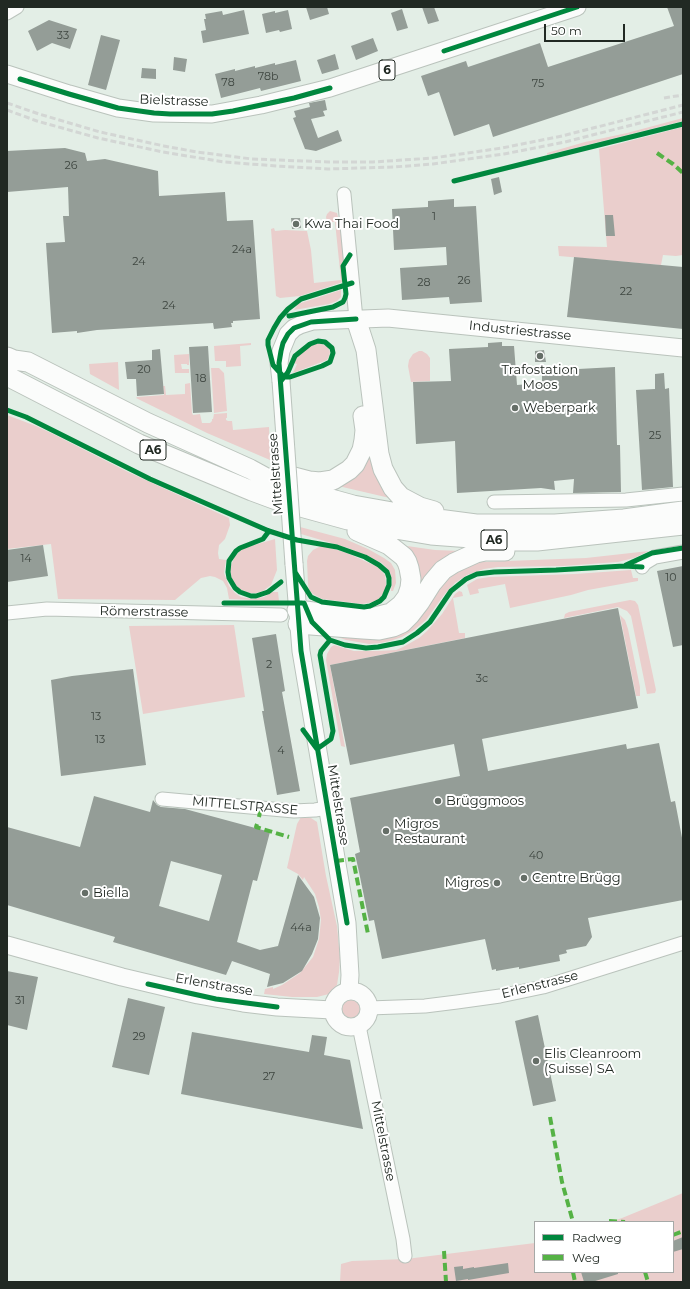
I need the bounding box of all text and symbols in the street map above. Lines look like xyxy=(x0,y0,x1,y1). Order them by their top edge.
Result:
scale bar xyxy=(546,16,627,42)
text: 50 m xyxy=(551,23,582,38)
house number: 33 xyxy=(57,29,69,43)
road number: 6 xyxy=(379,60,395,80)
house number: 78b xyxy=(258,70,278,84)
house number: 78 xyxy=(221,76,235,90)
house number: 75 xyxy=(532,77,544,91)
street label: Bielstrasse xyxy=(139,92,209,110)
house number: 26 xyxy=(65,159,77,173)
house number: 1 xyxy=(432,210,436,224)
place label: Kwa Thai Food xyxy=(304,216,399,232)
marker: Kwa Thai Food xyxy=(291,219,301,229)
house number: 24a xyxy=(232,243,252,257)
house number: 24 xyxy=(132,255,146,269)
house number: 26 xyxy=(458,274,470,288)
house number: 28 xyxy=(417,276,431,290)
house number: 22 xyxy=(620,285,632,299)
house number: 24 xyxy=(162,299,176,313)
street label: Industriestrasse xyxy=(468,318,572,344)
marker: Trafostation Moos xyxy=(535,351,545,361)
place label: Trafostation Moos xyxy=(502,362,578,393)
house number: 20 xyxy=(137,363,151,377)
house number: 18 xyxy=(196,372,206,386)
place label: Weberpark xyxy=(523,400,596,416)
marker: Weberpark xyxy=(510,403,520,413)
house number: 25 xyxy=(649,429,661,443)
street label: Mittelstrasse xyxy=(265,433,287,515)
road number: A6 xyxy=(140,440,166,460)
road number: A6 xyxy=(481,530,507,550)
house number: 14 xyxy=(20,552,32,566)
house number: 10 xyxy=(665,571,677,585)
street label: Römerstrasse xyxy=(99,603,189,621)
house number: 2 xyxy=(266,658,272,672)
house number: 3c xyxy=(476,672,488,686)
house number: 13 xyxy=(91,710,101,724)
house number: 13 xyxy=(95,733,105,747)
house number: 4 xyxy=(277,744,285,758)
street label: Mittelstrasse xyxy=(324,763,352,847)
place label: Brüggmoos xyxy=(446,793,524,809)
street label: MITTELSTRASSE xyxy=(191,794,299,818)
marker: Brüggmoos xyxy=(433,796,443,806)
place label: Migros Restaurant xyxy=(394,816,465,847)
marker: Migros Restaurant xyxy=(381,826,391,836)
house number: 40 xyxy=(529,849,543,863)
place label: Centre Brügg xyxy=(532,870,621,886)
marker: Centre Brügg xyxy=(519,873,529,883)
place label: Migros xyxy=(445,875,489,891)
marker: Migros xyxy=(492,878,502,888)
place label: Biella xyxy=(93,885,129,901)
marker: Biella xyxy=(80,888,90,898)
house number: 44a xyxy=(290,921,312,935)
street label: Erlenstrasse xyxy=(500,968,580,1002)
street label: Erlenstrasse xyxy=(174,971,254,999)
house number: 31 xyxy=(15,994,25,1008)
house number: 29 xyxy=(133,1030,145,1044)
place label: Elis Cleanroom (Suisse) SA xyxy=(544,1046,641,1077)
marker: Elis Cleanroom (Suisse) SA xyxy=(531,1056,541,1066)
house number: 27 xyxy=(263,1070,275,1084)
street label: Mittelstrasse xyxy=(368,1099,398,1183)
legend xyxy=(534,1221,674,1273)
text: Radweg xyxy=(572,1230,622,1245)
text: Weg xyxy=(572,1250,600,1265)

